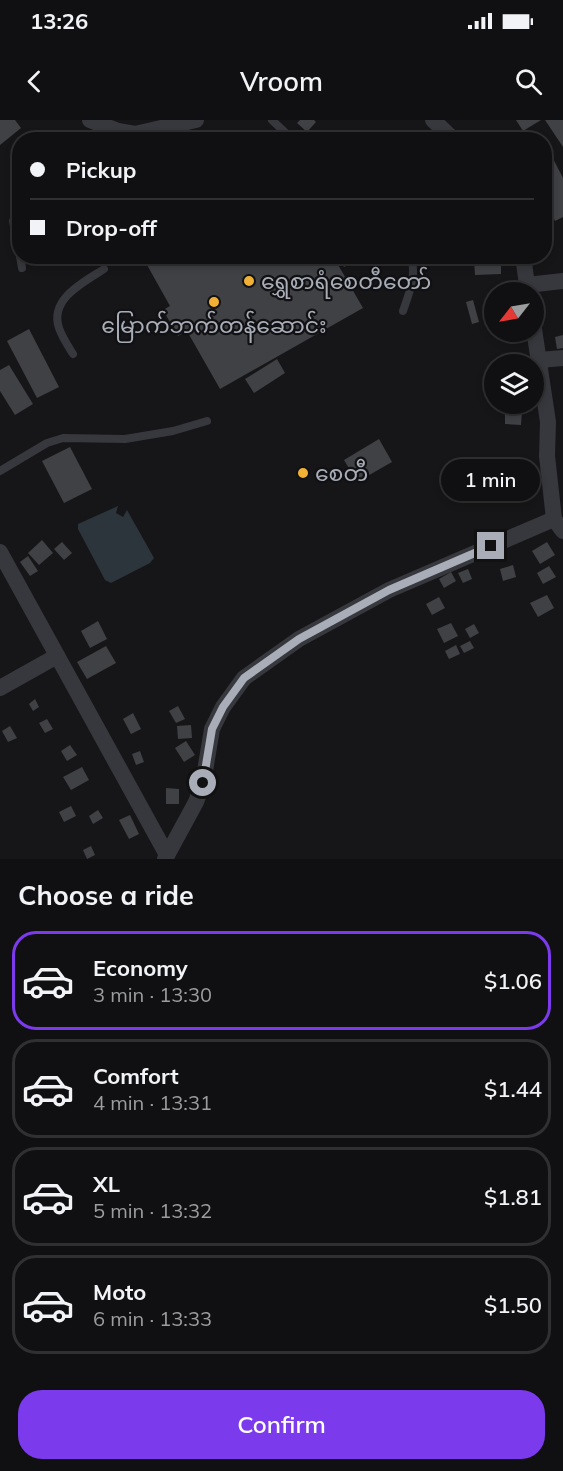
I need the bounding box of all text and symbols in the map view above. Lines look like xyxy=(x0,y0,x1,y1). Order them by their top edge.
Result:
text: 13:26 xyxy=(30,7,88,35)
text: Vroom xyxy=(240,64,323,98)
icon: back xyxy=(18,65,51,98)
icon: search xyxy=(512,65,545,98)
text: Pickup xyxy=(66,156,136,184)
text: Drop-off xyxy=(66,214,157,242)
place label: ရွှေစာရံစေတီတော် xyxy=(261,266,431,299)
marker: ရွှေစာရံစေတီတော် xyxy=(242,274,256,288)
north arrow xyxy=(484,282,544,342)
map controls xyxy=(484,282,544,414)
marker: မြောက်ဘက်တန်ဆောင်း xyxy=(207,295,221,309)
place label: မြောက်ဘက်တန်ဆောင်း xyxy=(101,310,327,343)
button: layers xyxy=(484,354,544,414)
place label: စေတီ xyxy=(315,458,368,487)
callout: 1 min xyxy=(442,459,540,501)
marker: စေတီ xyxy=(296,466,310,480)
text: 1 min xyxy=(465,467,516,492)
route end xyxy=(477,532,504,559)
route start xyxy=(189,769,216,796)
text: Choose a ride xyxy=(18,878,194,912)
icon: car xyxy=(21,954,75,1008)
text: Economy xyxy=(93,954,188,982)
text: $1.06 xyxy=(484,967,542,995)
text: 3 min · 13:30 xyxy=(93,982,212,1007)
icon: car xyxy=(21,1062,75,1116)
text: Comfort xyxy=(93,1062,179,1090)
text: $1.44 xyxy=(484,1075,542,1103)
text: 4 min · 13:31 xyxy=(93,1090,212,1115)
icon: car xyxy=(21,1170,75,1224)
text: XL xyxy=(93,1170,120,1198)
text: $1.81 xyxy=(484,1183,542,1211)
text: 5 min · 13:32 xyxy=(93,1198,212,1223)
icon: car xyxy=(21,1278,75,1332)
text: Moto xyxy=(93,1278,146,1306)
text: $1.50 xyxy=(484,1291,542,1319)
text: 6 min · 13:33 xyxy=(93,1306,212,1331)
button: Confirm xyxy=(18,1390,545,1459)

